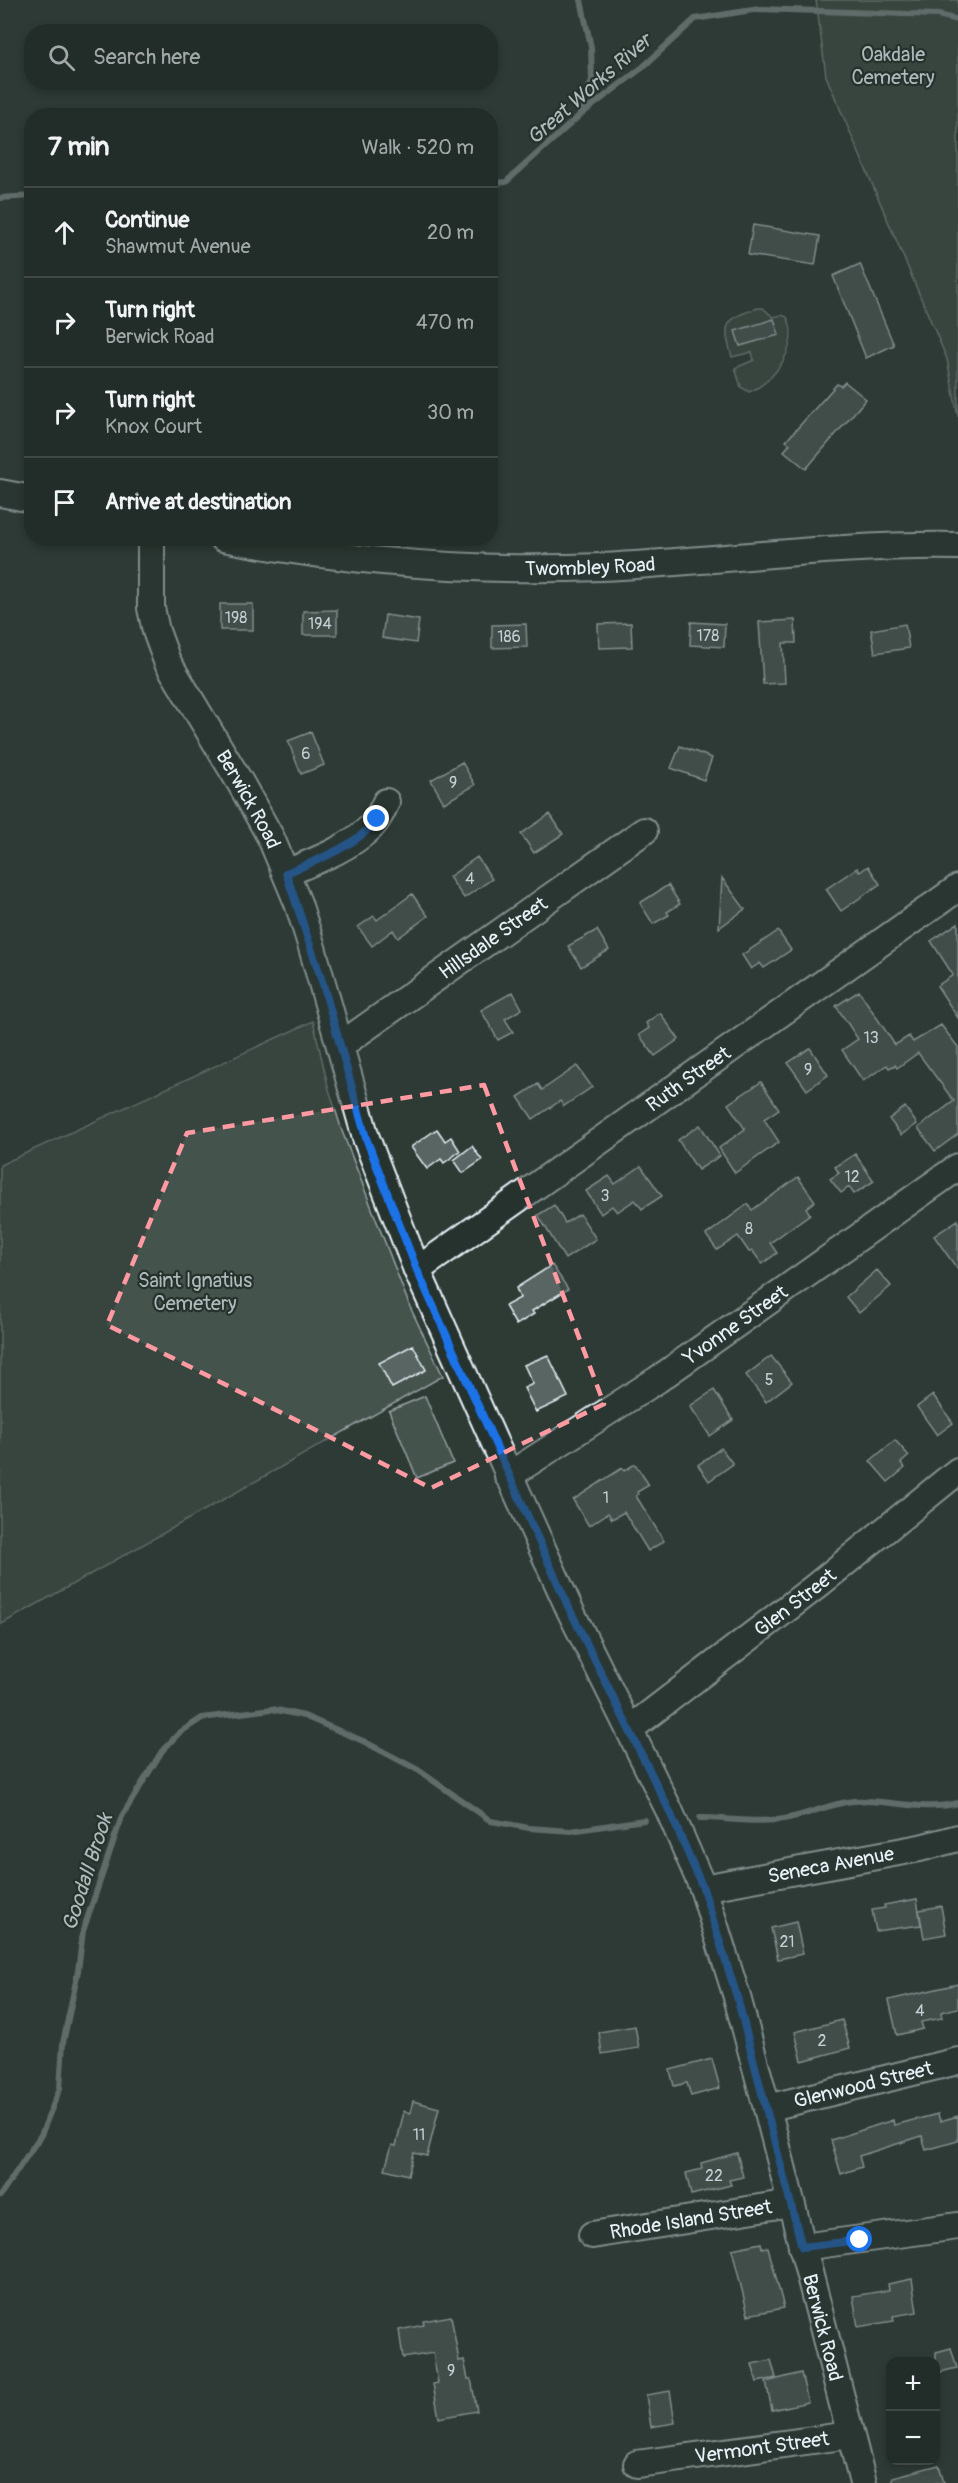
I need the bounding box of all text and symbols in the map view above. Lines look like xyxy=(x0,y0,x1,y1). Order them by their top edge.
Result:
search box xyxy=(24,24,498,90)
water label: Great Works River xyxy=(521,26,659,151)
icon: search xyxy=(45,41,78,74)
park label: Oakdale Cemetery xyxy=(851,42,935,90)
text: Search here xyxy=(93,43,200,71)
text: 7 min xyxy=(48,131,110,163)
text: Walk · 520 m xyxy=(362,135,474,160)
text: Continue xyxy=(105,206,189,234)
icon: ahead xyxy=(48,216,81,249)
text: 20 m xyxy=(427,220,474,245)
text: Shawmut Avenue xyxy=(105,234,251,259)
text: Turn right xyxy=(105,296,195,324)
icon: right xyxy=(48,306,81,339)
text: 470 m xyxy=(416,310,474,335)
text: Berwick Road xyxy=(105,324,215,349)
text: Turn right xyxy=(105,386,195,414)
icon: right xyxy=(48,396,81,429)
text: 30 m xyxy=(427,400,474,425)
text: Knox Court xyxy=(105,414,202,439)
icon: arrive xyxy=(48,486,81,519)
text: Arrive at destination xyxy=(105,488,291,516)
street label: Twombley Road xyxy=(525,552,656,581)
house number: 198 xyxy=(225,608,247,628)
house number: 194 xyxy=(308,614,332,634)
house number: 178 xyxy=(697,626,719,646)
house number: 186 xyxy=(497,627,521,647)
house number: 6 xyxy=(301,744,311,764)
street label: Berwick Road xyxy=(210,745,286,852)
house number: 9 xyxy=(449,773,457,793)
route end xyxy=(363,805,389,831)
house number: 4 xyxy=(465,869,475,889)
street label: Hillsdale Street xyxy=(434,891,553,985)
house number: 13 xyxy=(863,1028,879,1048)
street label: Ruth Street xyxy=(641,1040,736,1117)
house number: 9 xyxy=(804,1060,812,1080)
house number: 12 xyxy=(844,1167,860,1187)
house number: 3 xyxy=(601,1186,610,1206)
house number: 8 xyxy=(745,1219,753,1239)
park label: Saint Ignatius Cemetery xyxy=(138,1268,252,1316)
street label: Yvonne Street xyxy=(677,1279,793,1371)
house number: 5 xyxy=(765,1370,773,1390)
house number: 1 xyxy=(603,1488,609,1508)
street label: Glen Street xyxy=(749,1562,842,1642)
water label: Goodall Brook xyxy=(56,1808,120,1934)
street label: Seneca Avenue xyxy=(766,1841,896,1889)
house number: 21 xyxy=(779,1932,795,1952)
house number: 4 xyxy=(915,2001,925,2021)
house number: 2 xyxy=(818,2031,827,2051)
street label: Glenwood Street xyxy=(791,2055,936,2114)
house number: 11 xyxy=(413,2125,425,2145)
house number: 22 xyxy=(705,2166,723,2186)
street label: Rhode Island Street xyxy=(608,2194,775,2245)
route start xyxy=(846,2226,872,2252)
street label: Berwick Road xyxy=(797,2271,848,2384)
map controls xyxy=(886,2357,940,2465)
button: + xyxy=(886,2357,940,2411)
house number: 9 xyxy=(447,2361,455,2381)
button: − xyxy=(886,2411,940,2465)
street label: Vermont Street xyxy=(693,2426,831,2469)

